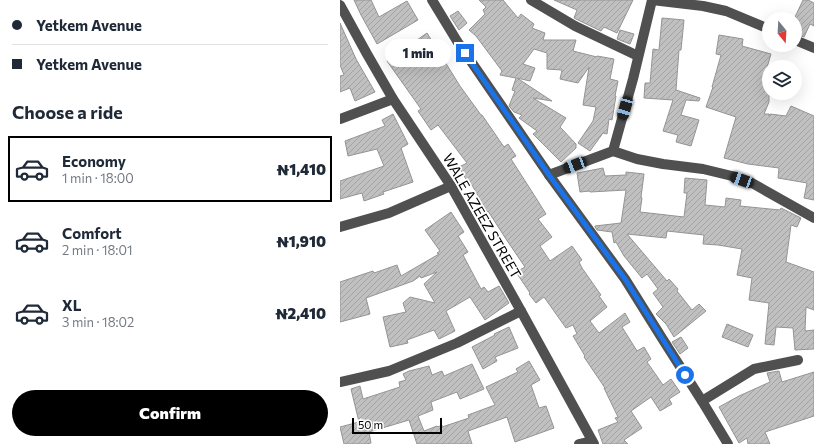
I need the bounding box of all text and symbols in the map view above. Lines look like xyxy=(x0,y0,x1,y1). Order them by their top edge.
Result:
north arrow xyxy=(762,12,802,52)
map controls xyxy=(762,12,802,100)
text: Yetkem Avenue xyxy=(36,16,142,34)
callout: 1 min xyxy=(385,39,451,67)
route end xyxy=(456,44,474,62)
text: 1 min xyxy=(402,45,434,61)
text: Yetkem Avenue xyxy=(36,55,142,73)
button: layers xyxy=(762,60,802,100)
car xyxy=(616,95,634,121)
text: Choose a ride xyxy=(12,101,123,123)
street label: WALE AZEEZ STREET xyxy=(440,150,525,281)
icon: car xyxy=(14,151,50,187)
text: Economy xyxy=(62,152,126,170)
car xyxy=(562,155,588,175)
text: ₦1,410 xyxy=(277,160,326,178)
text: 1 min · 18:00 xyxy=(62,170,134,186)
car xyxy=(729,170,755,190)
icon: car xyxy=(14,223,50,259)
text: Comfort xyxy=(62,224,122,242)
text: ₦1,910 xyxy=(276,232,326,250)
text: 2 min · 18:01 xyxy=(62,242,132,258)
icon: car xyxy=(14,295,50,331)
text: XL xyxy=(62,296,81,314)
text: ₦2,410 xyxy=(275,304,326,322)
text: 3 min · 18:02 xyxy=(62,314,134,330)
route start xyxy=(676,366,694,384)
button: Confirm xyxy=(12,390,328,436)
scale bar xyxy=(352,416,442,435)
text: 50 m xyxy=(358,418,383,431)

